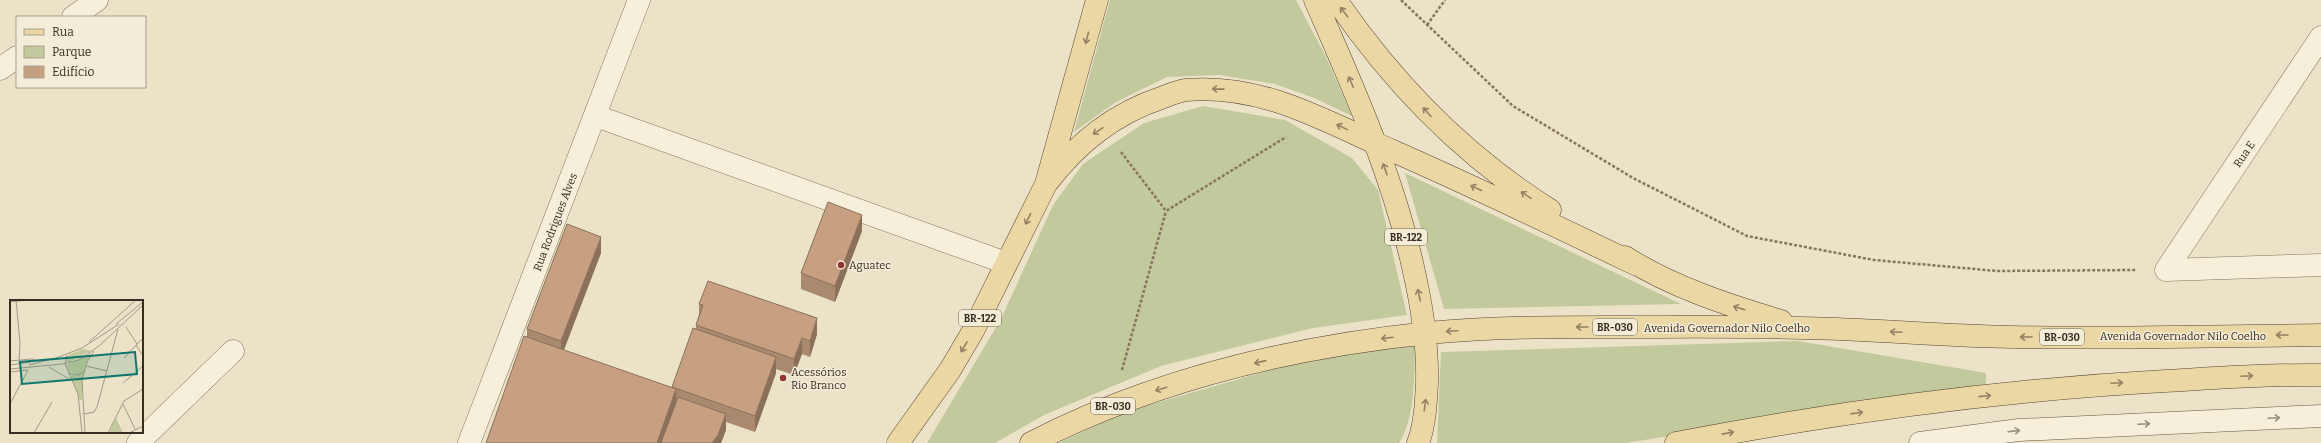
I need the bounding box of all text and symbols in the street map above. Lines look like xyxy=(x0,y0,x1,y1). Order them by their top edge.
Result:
one-way arrow xyxy=(1340,6,1348,17)
legend xyxy=(16,16,146,88)
text: Rua xyxy=(52,25,74,39)
one-way arrow xyxy=(1082,31,1090,44)
text: Parque xyxy=(52,45,91,59)
text: Edifício xyxy=(52,65,94,79)
one-way arrow xyxy=(1347,77,1354,89)
one-way arrow xyxy=(1212,86,1225,93)
one-way arrow xyxy=(1423,107,1432,117)
one-way arrow xyxy=(1336,123,1348,130)
one-way arrow xyxy=(1093,127,1104,135)
street label: Rua E xyxy=(2231,139,2258,170)
one-way arrow xyxy=(1381,164,1389,176)
street label: Rua Rodrigues Alves xyxy=(531,171,580,273)
one-way arrow xyxy=(1470,184,1482,191)
one-way arrow xyxy=(1521,191,1532,199)
one-way arrow xyxy=(1024,212,1032,224)
road number: BR-122 xyxy=(1385,229,1427,245)
place label: Aguatec xyxy=(849,259,891,272)
marker: Aguatec xyxy=(836,260,846,270)
one-way arrow xyxy=(1415,289,1423,302)
inset map xyxy=(10,300,143,433)
one-way arrow xyxy=(1733,304,1746,311)
road number: BR-122 xyxy=(959,310,1001,326)
road number: BR-030 xyxy=(1593,319,1637,335)
street label: Avenida Governador Nilo Coelho xyxy=(1644,322,1810,335)
one-way arrow xyxy=(1576,323,1589,331)
one-way arrow xyxy=(1446,328,1459,335)
one-way arrow xyxy=(1890,328,1903,336)
road number: BR-030 xyxy=(2040,329,2084,345)
street label: Avenida Governador Nilo Coelho xyxy=(2100,330,2266,343)
one-way arrow xyxy=(2276,331,2289,339)
one-way arrow xyxy=(2020,333,2033,341)
one-way arrow xyxy=(1381,334,1394,342)
one-way arrow xyxy=(959,341,967,353)
one-way arrow xyxy=(1253,358,1266,366)
place label: Acessórios Rio Branco xyxy=(791,366,846,392)
one-way arrow xyxy=(2240,372,2253,379)
marker: Acessórios Rio Branco xyxy=(778,373,788,383)
one-way arrow xyxy=(2110,380,2123,387)
one-way arrow xyxy=(1154,386,1167,393)
one-way arrow xyxy=(1978,392,1991,400)
road number: BR-030 xyxy=(1091,398,1135,414)
one-way arrow xyxy=(1421,399,1429,412)
one-way arrow xyxy=(1850,409,1863,417)
one-way arrow xyxy=(2267,414,2280,422)
one-way arrow xyxy=(2137,420,2150,428)
one-way arrow xyxy=(2008,427,2021,434)
one-way arrow xyxy=(1721,429,1734,437)

